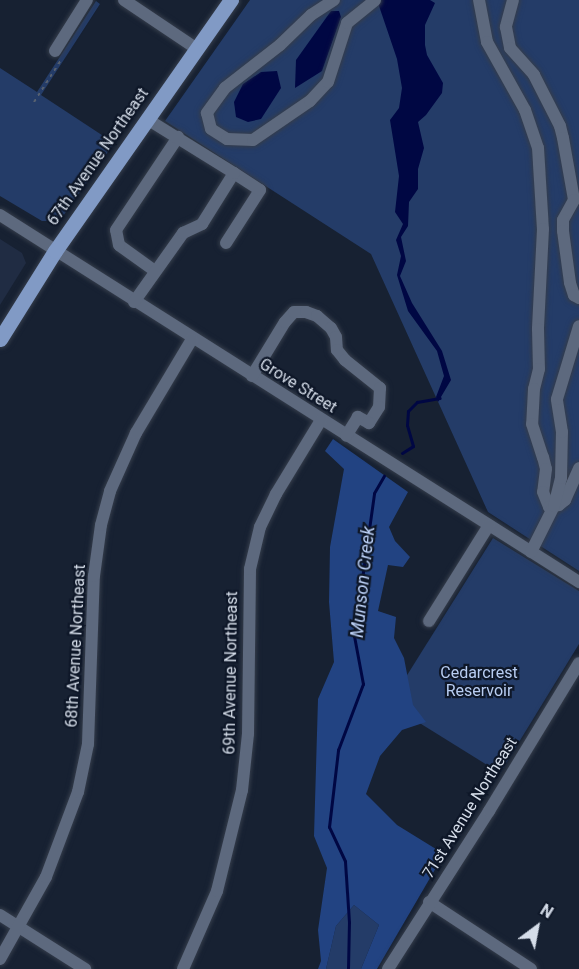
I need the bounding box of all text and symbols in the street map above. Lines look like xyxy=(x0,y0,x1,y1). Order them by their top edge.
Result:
street label: 67th Avenue Northeast xyxy=(43,85,153,229)
street label: Grove Street xyxy=(256,355,340,417)
water label: Munson Creek xyxy=(346,525,380,639)
street label: 68th Avenue Northeast xyxy=(62,564,90,728)
street label: 69th Avenue Northeast xyxy=(220,591,242,755)
park label: Cedarcrest Reservoir xyxy=(440,663,518,701)
street label: 71st Avenue Northeast xyxy=(419,734,521,882)
north arrow xyxy=(507,897,567,957)
text: N xyxy=(537,900,557,922)

